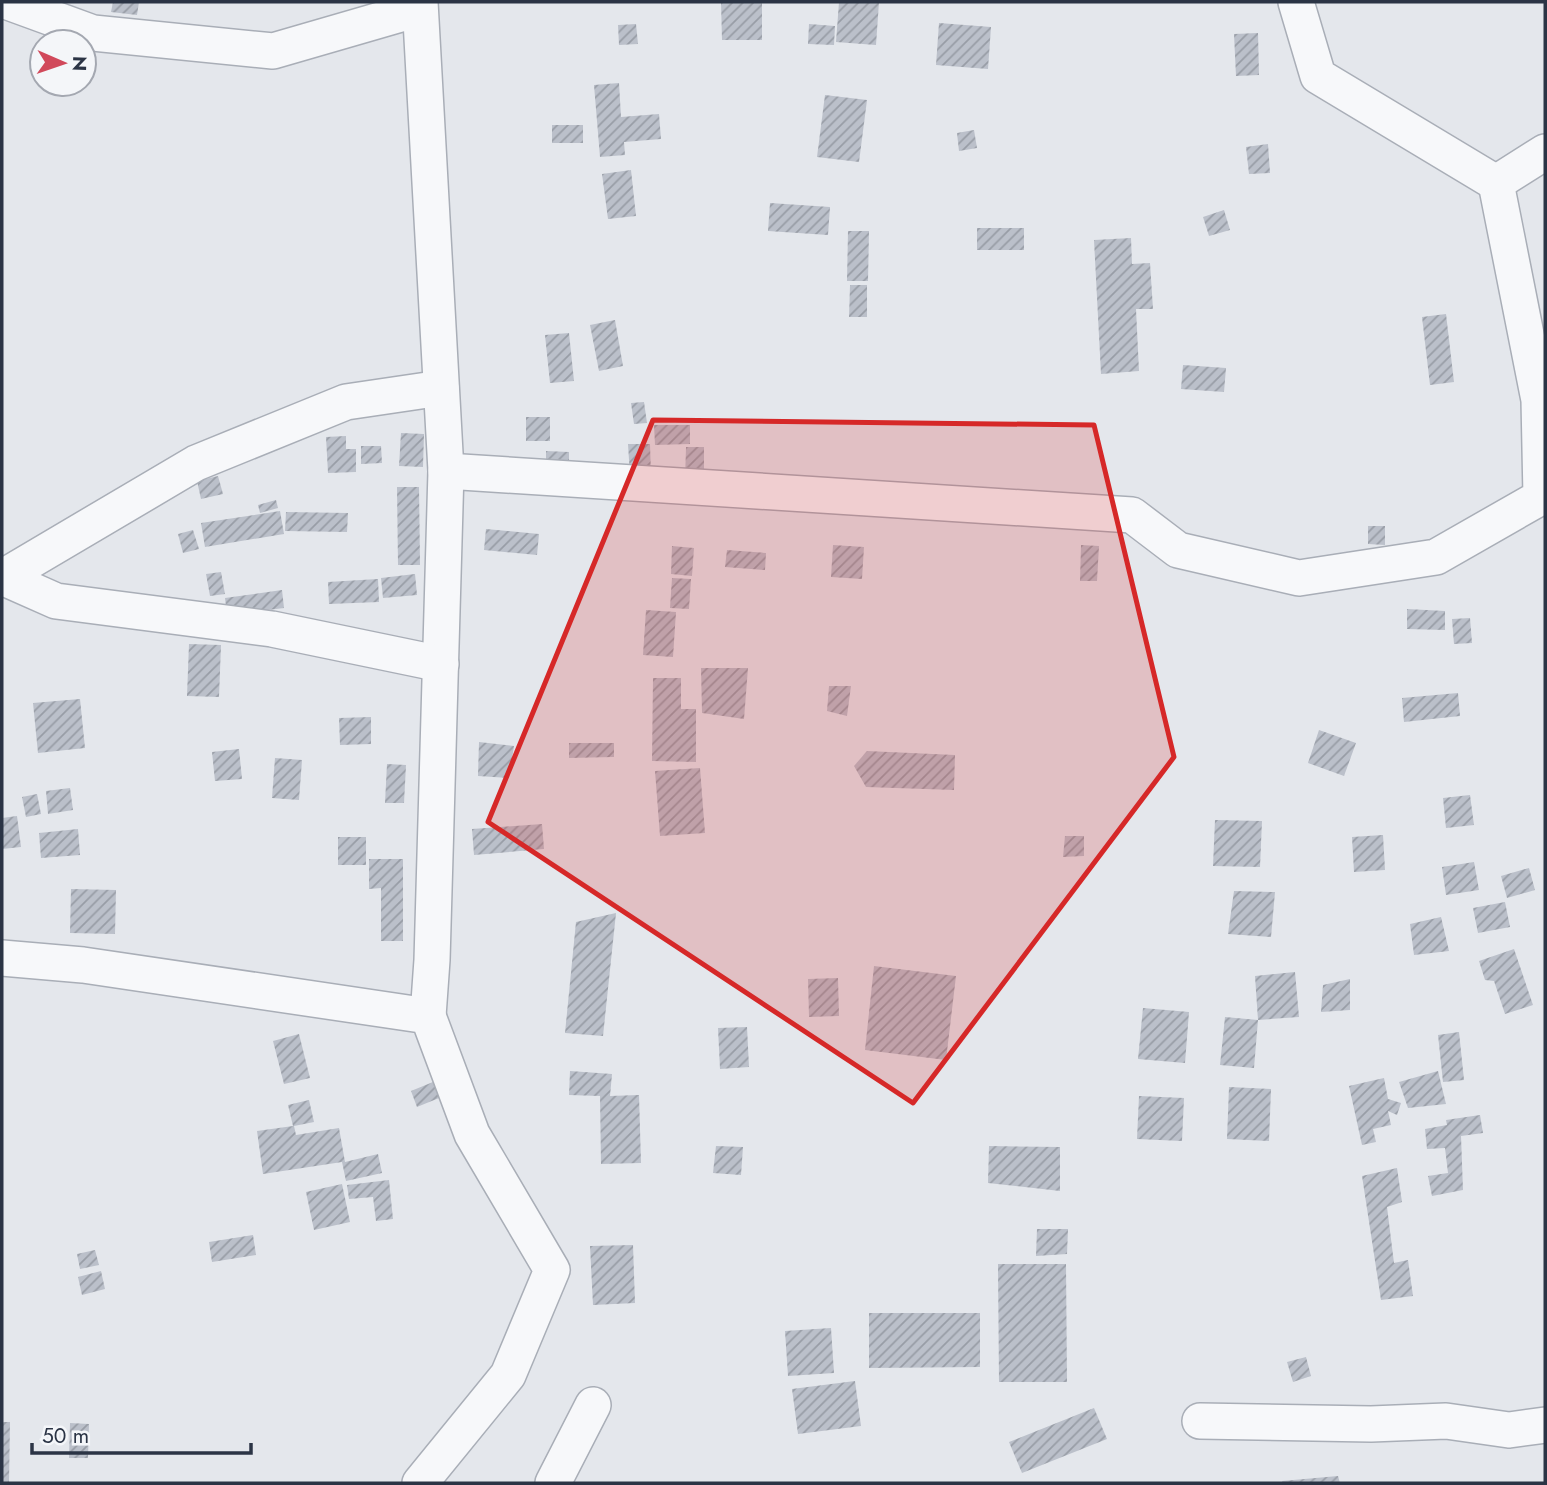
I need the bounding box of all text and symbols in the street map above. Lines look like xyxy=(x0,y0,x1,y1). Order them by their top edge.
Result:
north arrow xyxy=(28,28,98,98)
text: N xyxy=(66,56,93,72)
scale bar xyxy=(32,1412,250,1456)
text: 50 m xyxy=(42,1421,89,1451)

